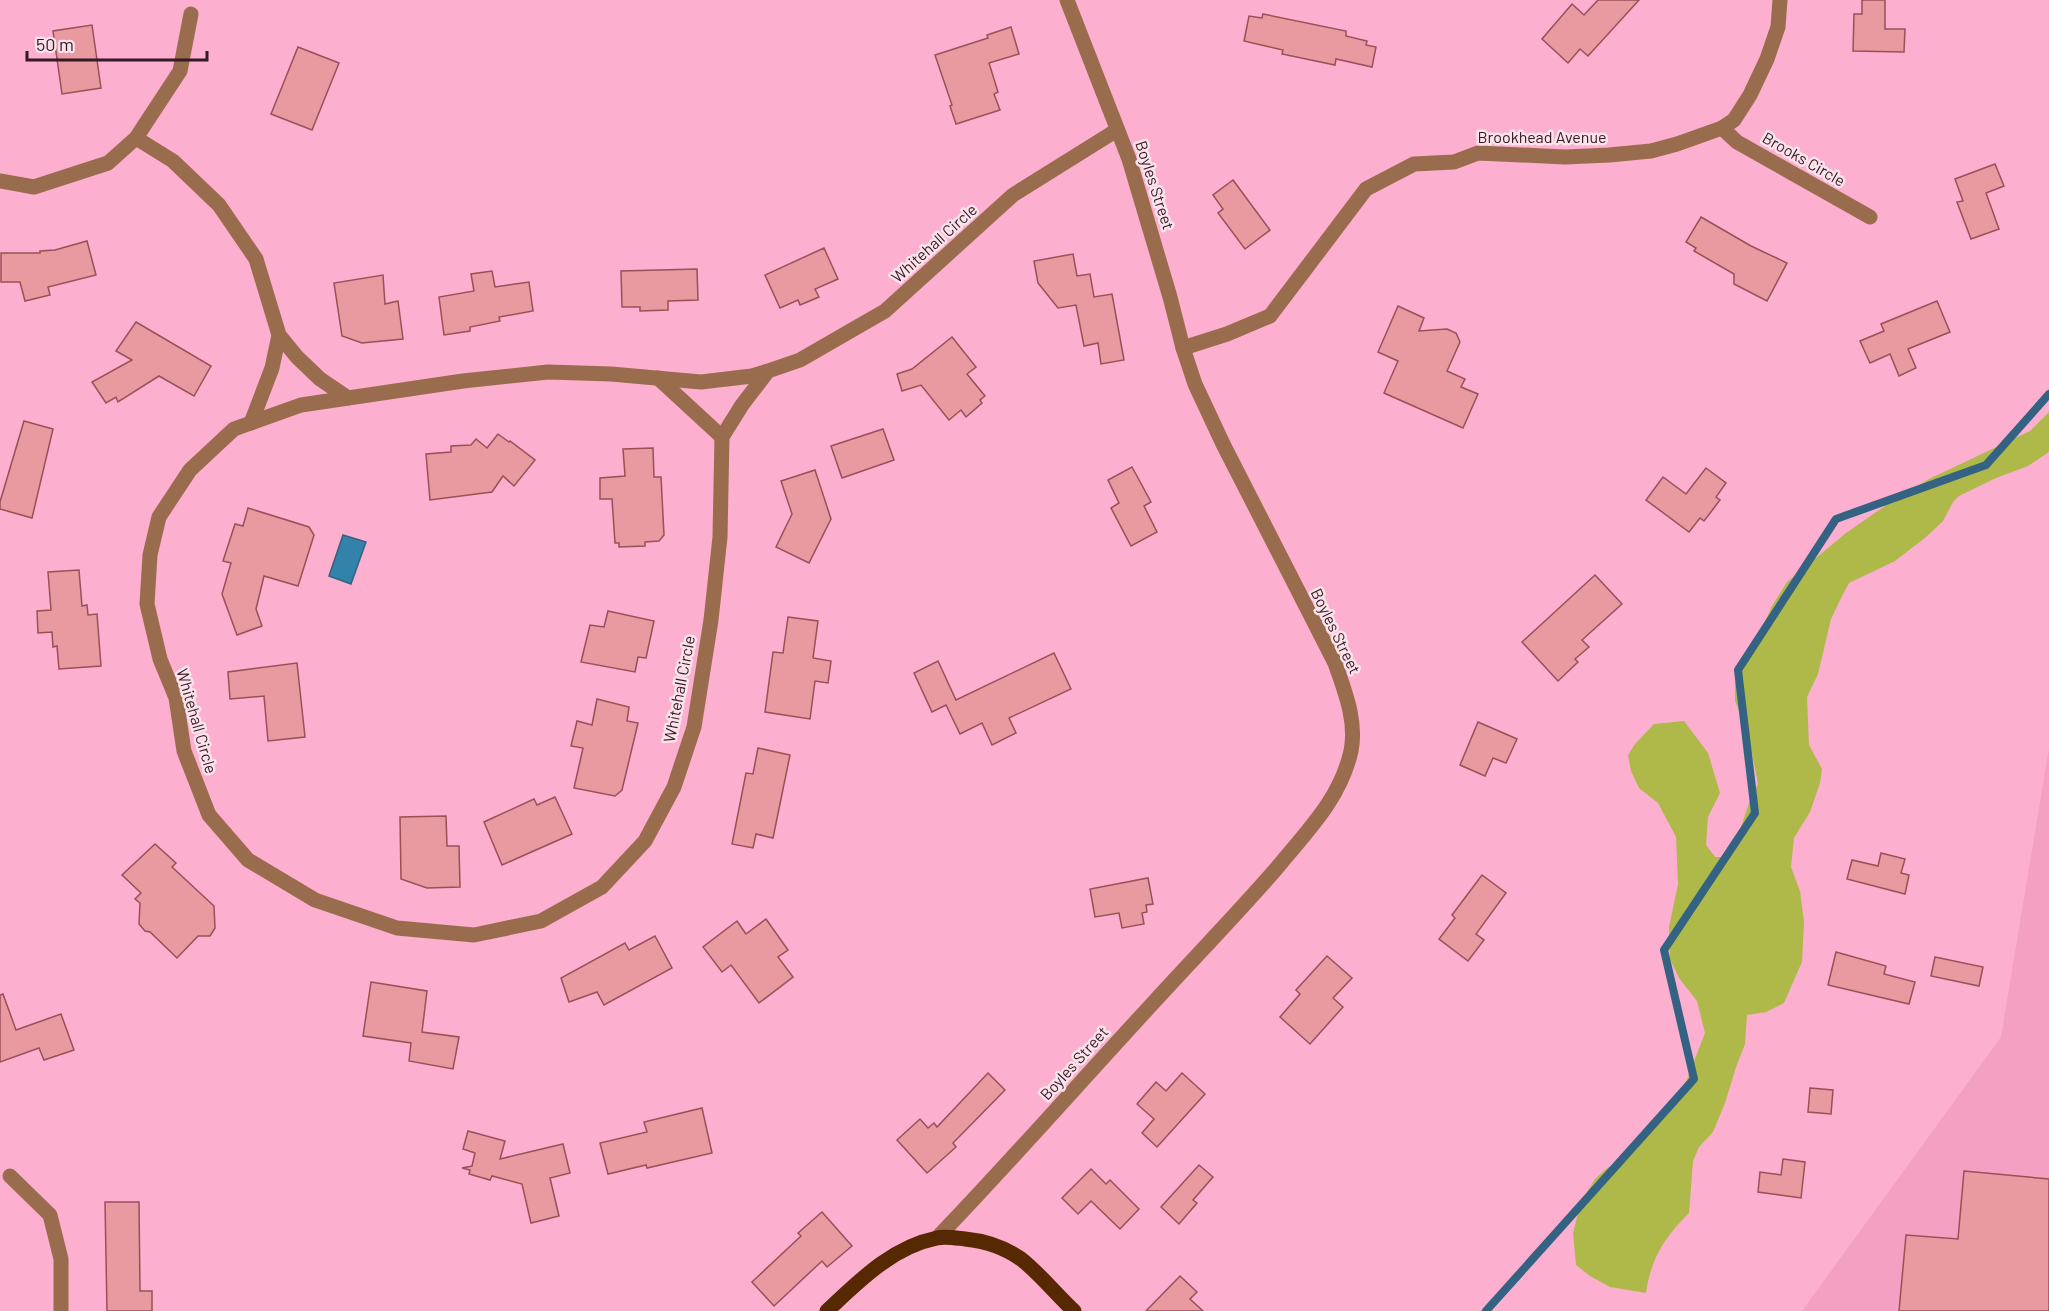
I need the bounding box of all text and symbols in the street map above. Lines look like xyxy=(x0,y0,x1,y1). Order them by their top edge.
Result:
scale bar xyxy=(27,24,207,62)
text: 50 m xyxy=(36,33,74,55)
street label: Brookhead Avenue xyxy=(1477,127,1607,146)
street label: Brooks Circle xyxy=(1760,127,1849,190)
street label: Boyles Street xyxy=(1132,138,1179,232)
street label: Whitehall Circle xyxy=(887,199,980,286)
street label: Boyles Street xyxy=(1308,585,1365,677)
street label: Whitehall Circle xyxy=(659,634,698,744)
street label: Whitehall Circle xyxy=(173,666,222,776)
street label: Boyles Street xyxy=(1036,1022,1112,1103)

